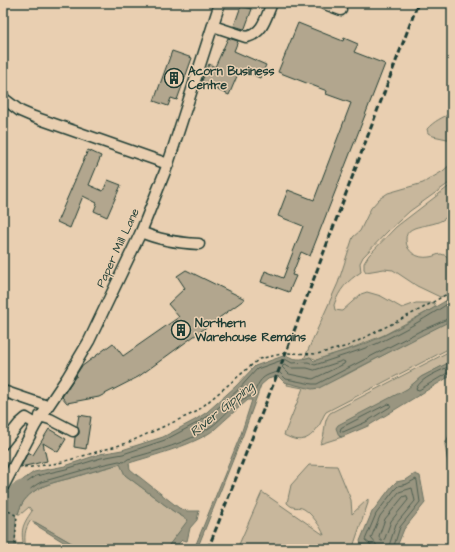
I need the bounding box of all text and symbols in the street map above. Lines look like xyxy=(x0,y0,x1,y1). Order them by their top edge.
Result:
place label: Acorn Business Centre xyxy=(188,63,274,94)
building icon: Acorn Business Centre xyxy=(163,67,185,89)
street label: Paper Mill Lane xyxy=(92,205,144,290)
place label: Northern Warehouse Remains xyxy=(194,315,306,346)
building icon: Northern Warehouse Remains xyxy=(170,319,192,341)
water label: River Gipping xyxy=(186,377,260,441)

